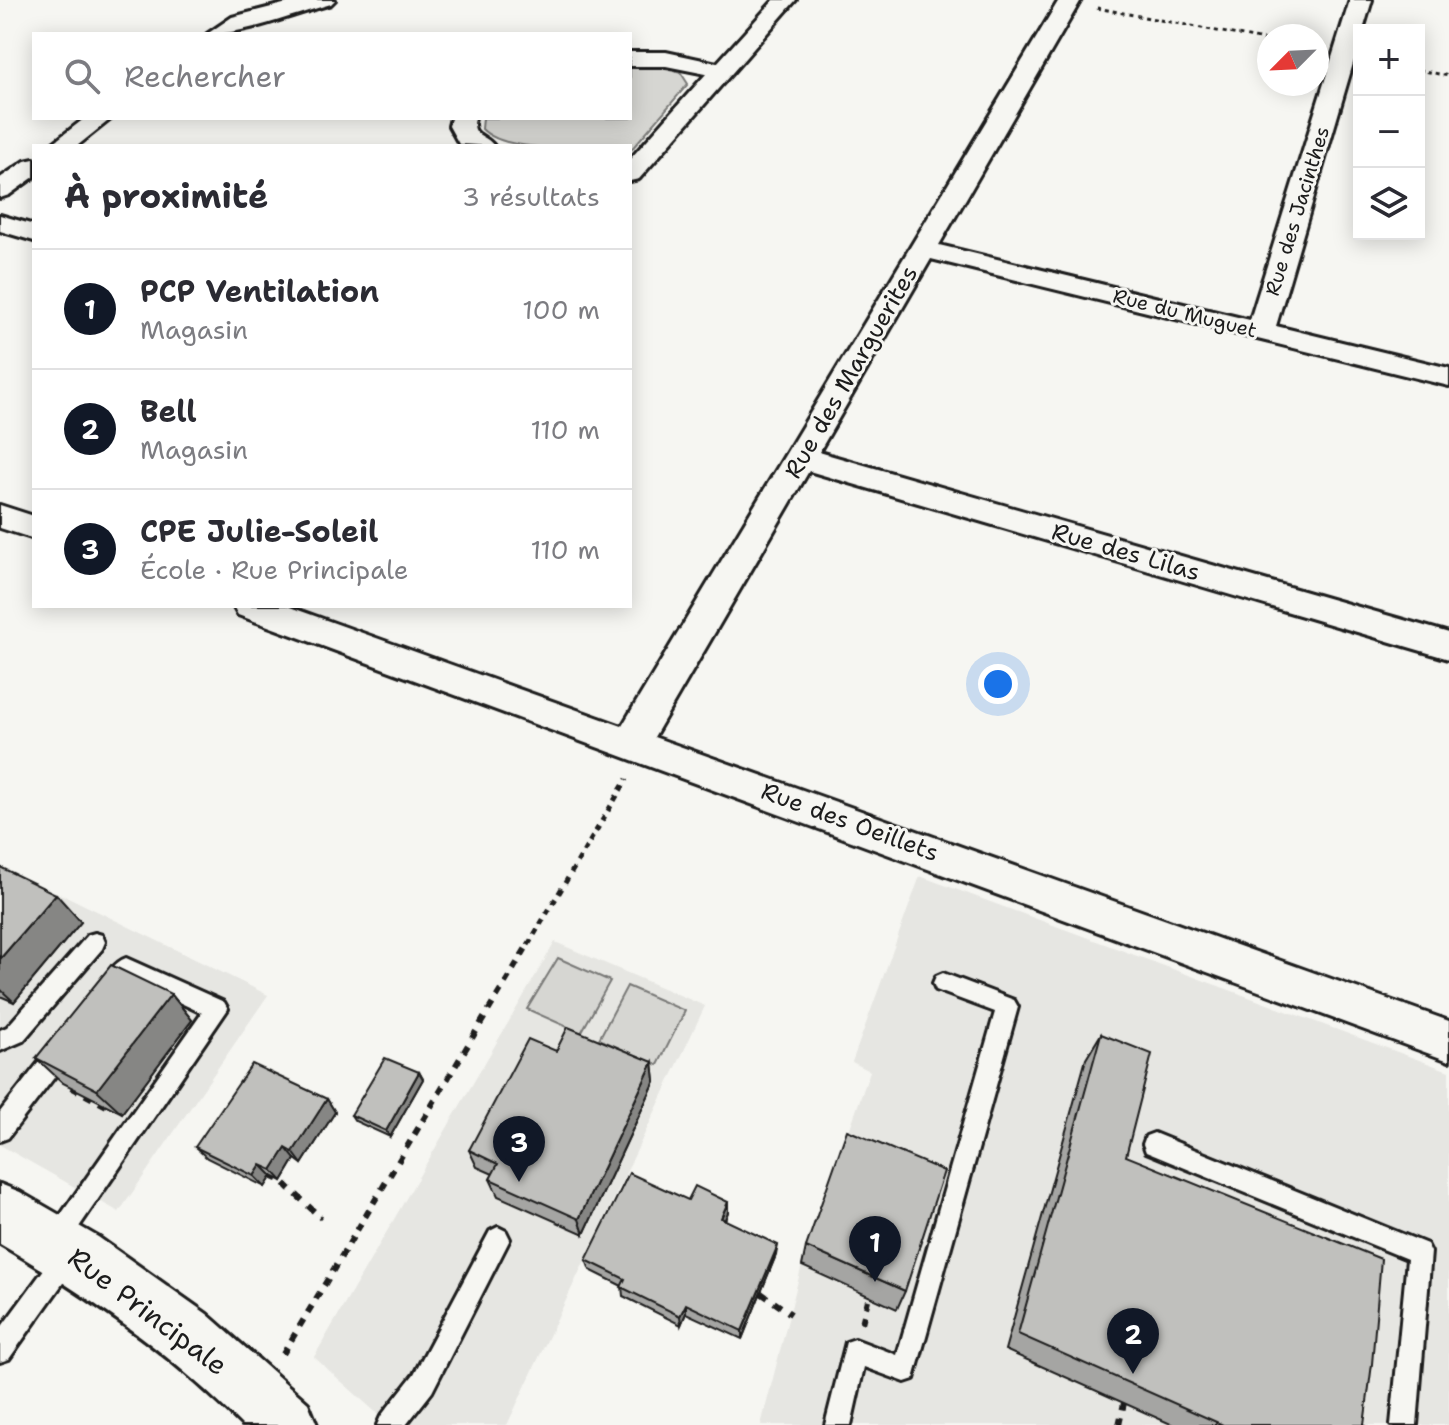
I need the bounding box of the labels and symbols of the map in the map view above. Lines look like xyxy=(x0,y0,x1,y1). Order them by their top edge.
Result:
north arrow xyxy=(1257,24,1329,96)
street label: Rue des Jacinthes xyxy=(1259,123,1335,299)
street label: Rue des Marguerites xyxy=(777,260,925,484)
street label: Rue du Muguet xyxy=(1110,283,1260,343)
street label: Rue des Lilas xyxy=(1048,516,1204,588)
your location xyxy=(978,664,1018,704)
street label: Rue des Oeillets xyxy=(757,775,943,869)
pin: 3 xyxy=(493,1116,545,1182)
pin: 1 xyxy=(849,1216,901,1282)
street label: Rue Principale xyxy=(60,1238,236,1384)
pin: 2 xyxy=(1107,1308,1159,1374)

